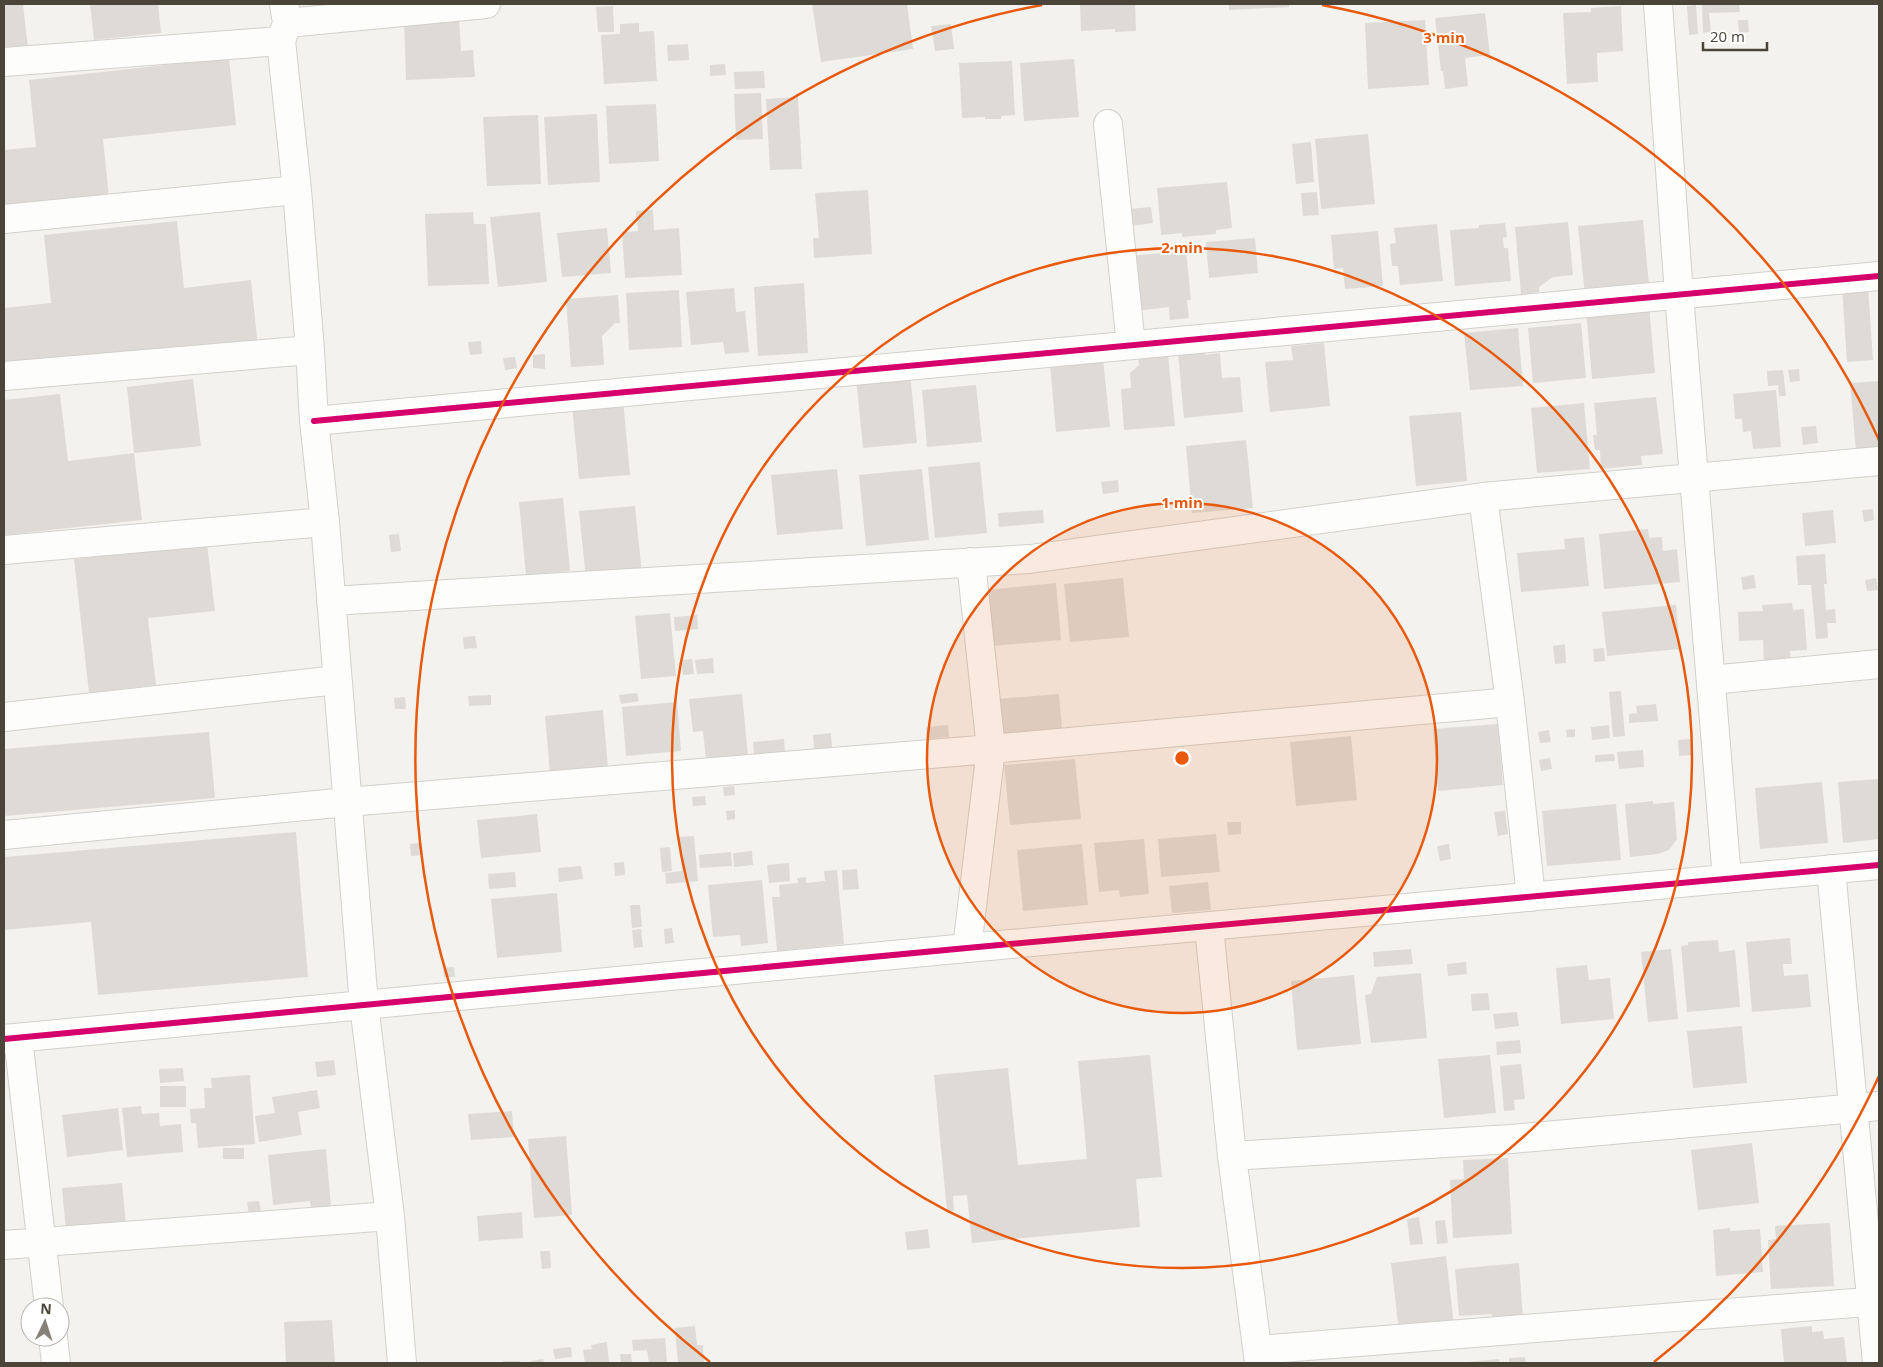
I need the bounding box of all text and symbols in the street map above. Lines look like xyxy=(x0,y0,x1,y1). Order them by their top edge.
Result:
scale bar xyxy=(1703,20,1767,52)
text: 20 m xyxy=(1710,26,1745,46)
text: 3 min xyxy=(1423,27,1465,47)
text: 2 min xyxy=(1161,237,1203,257)
text: 1 min xyxy=(1161,492,1203,512)
centre of rings xyxy=(1173,749,1191,767)
north arrow xyxy=(20,1297,70,1347)
text: N xyxy=(40,1299,52,1318)

